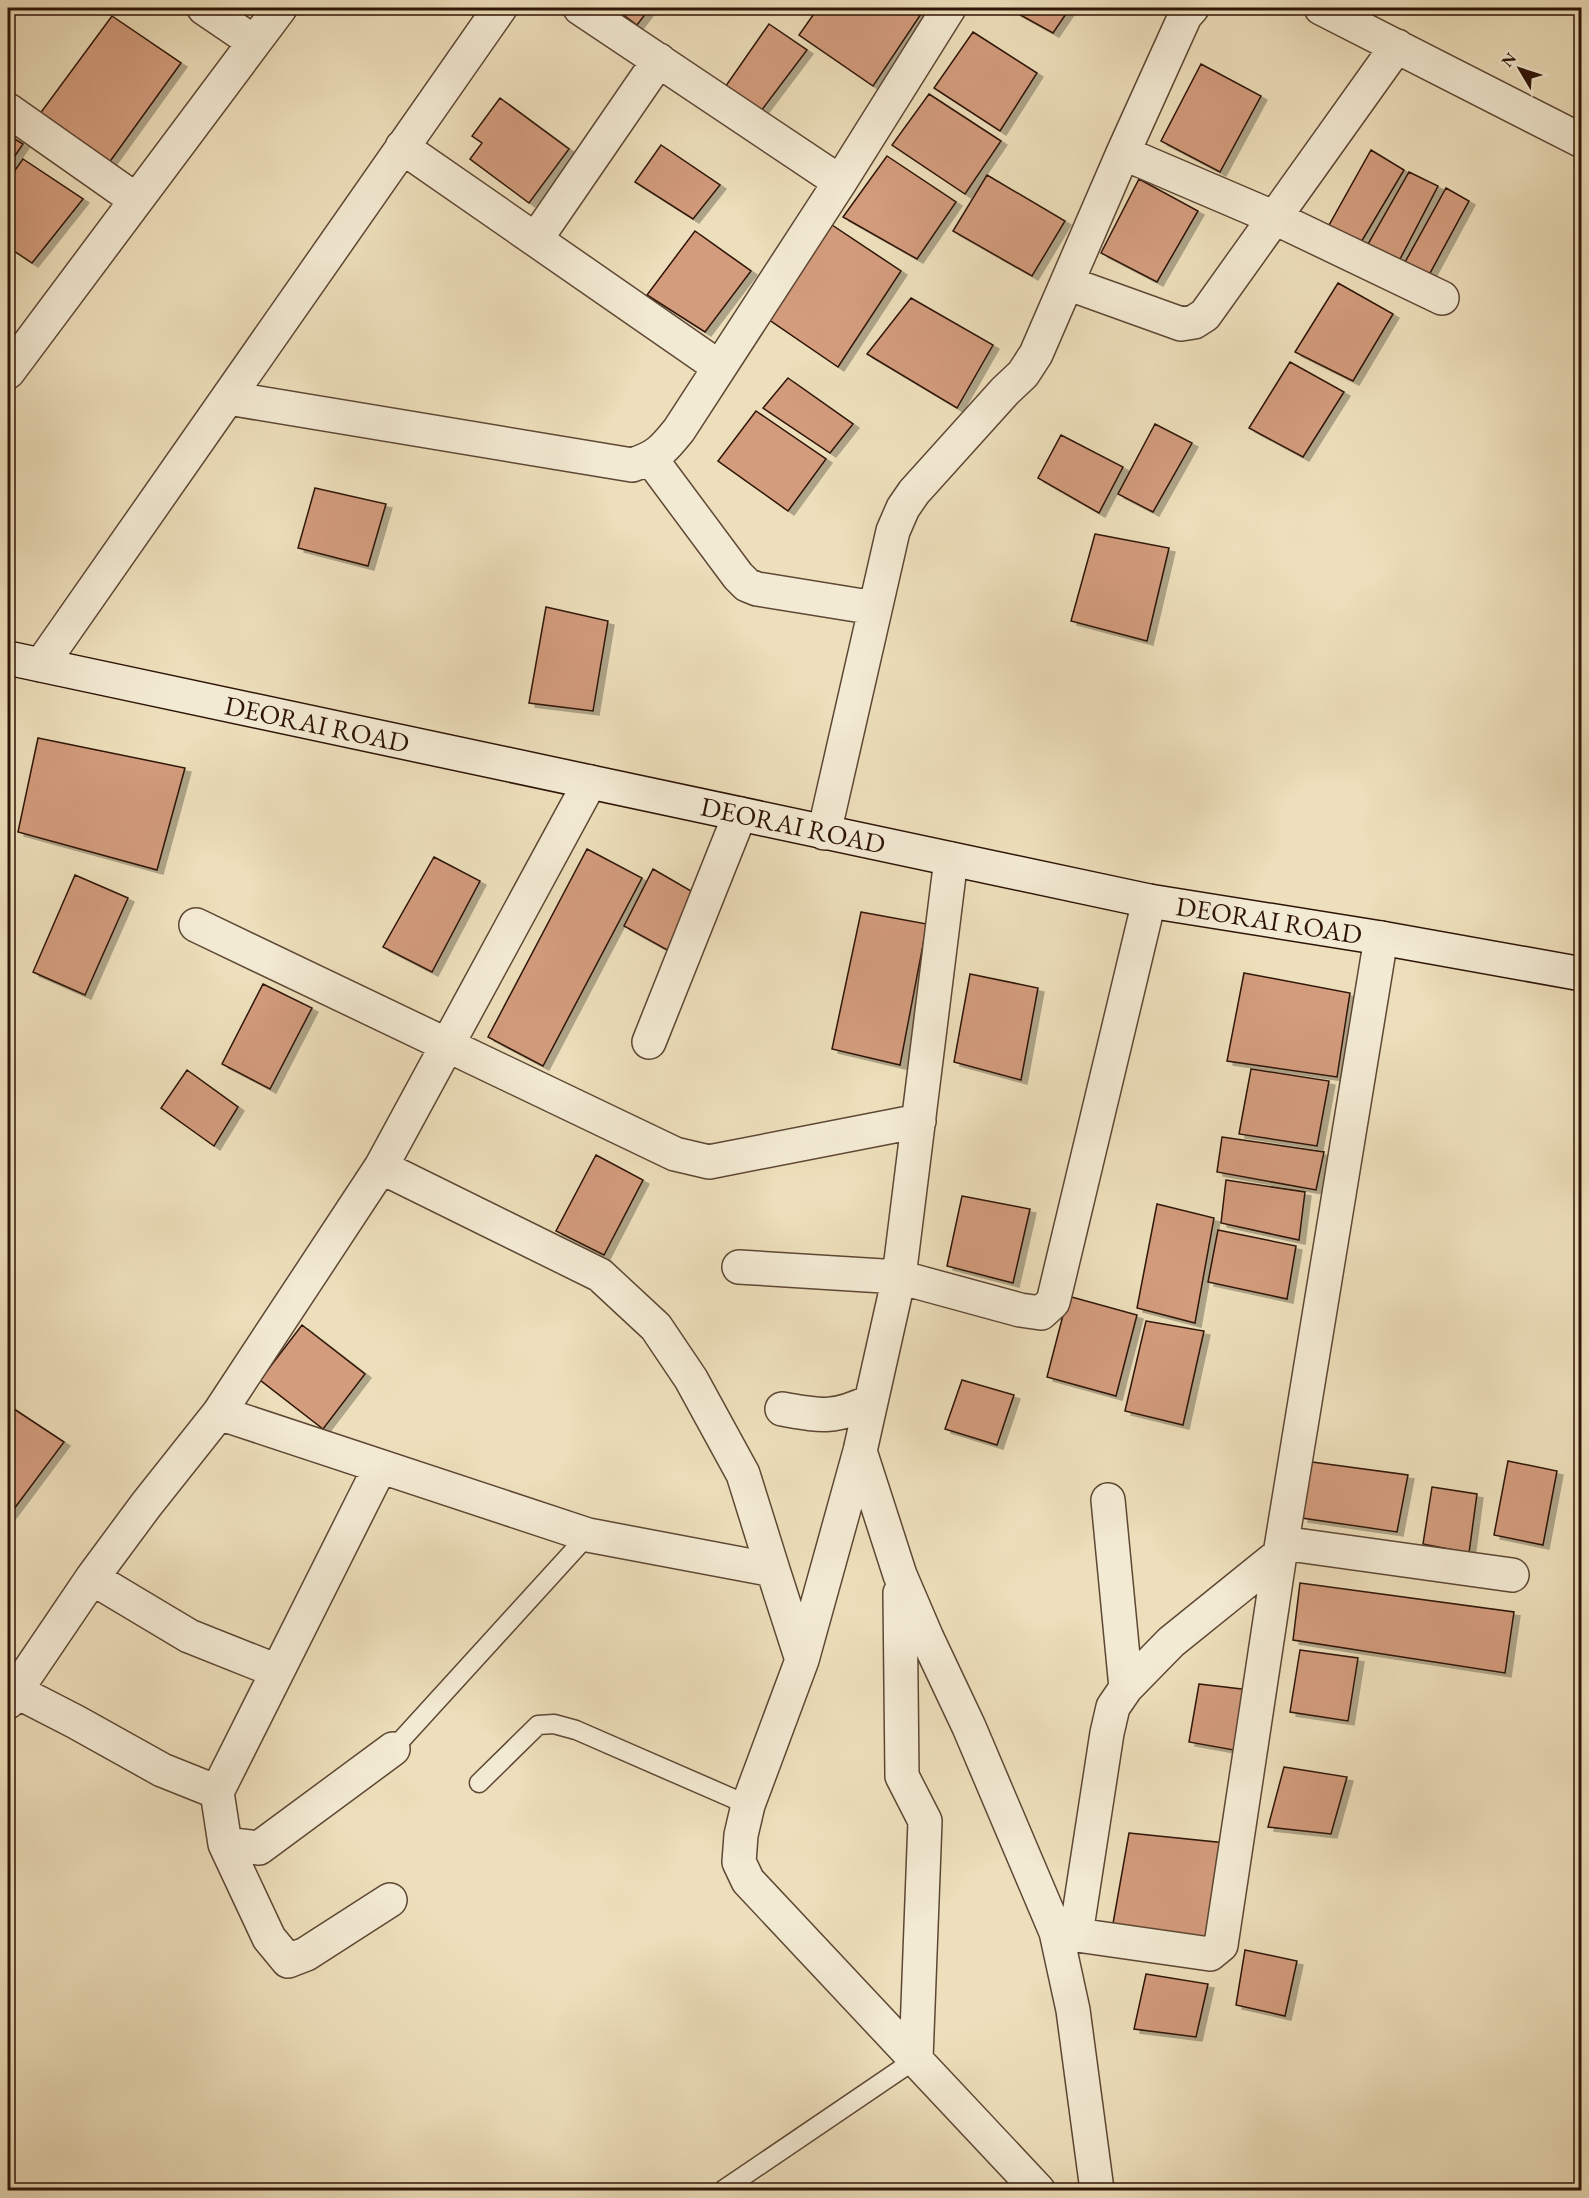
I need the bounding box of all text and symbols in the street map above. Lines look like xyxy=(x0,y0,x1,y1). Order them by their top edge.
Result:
north arrow xyxy=(1490,39,1550,99)
text: N xyxy=(1496,48,1521,72)
street label: DEORAI ROAD xyxy=(221,687,413,761)
street label: DEORAI ROAD xyxy=(697,788,889,862)
street label: DEORAI ROAD xyxy=(1173,888,1365,952)

